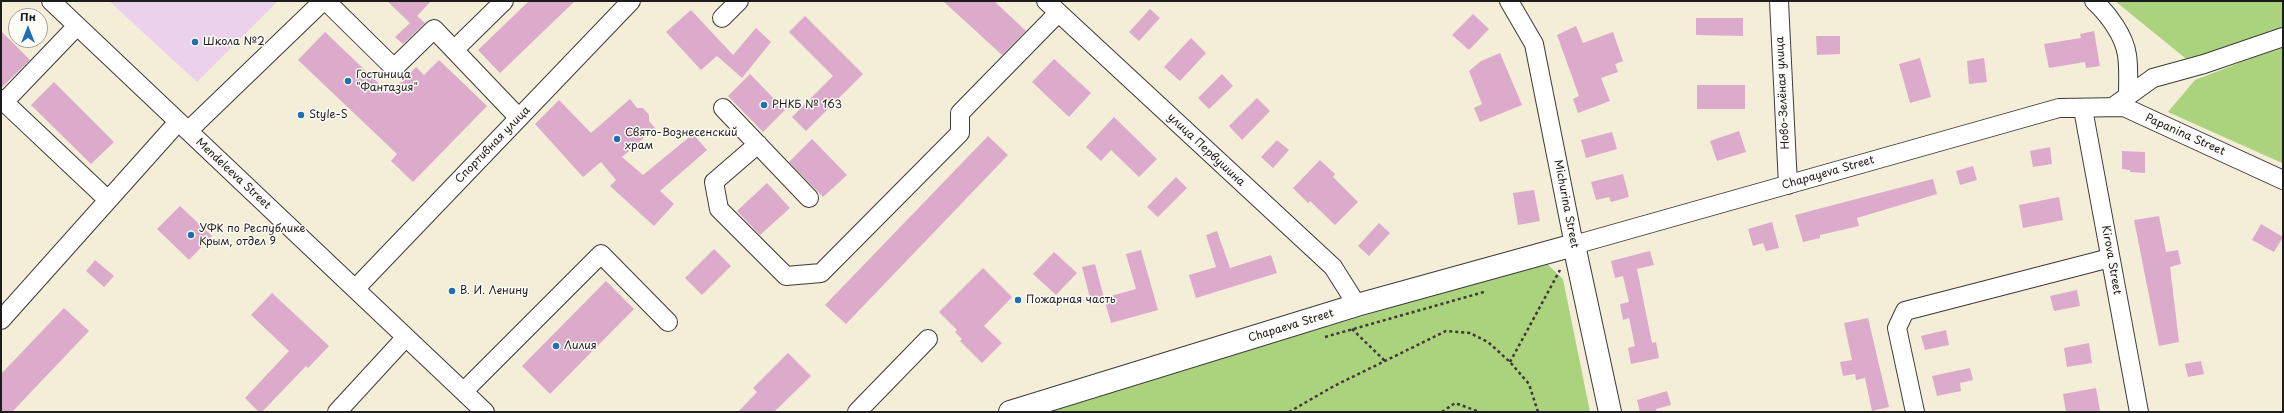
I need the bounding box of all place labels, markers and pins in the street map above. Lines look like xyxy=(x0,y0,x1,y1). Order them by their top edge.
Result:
place label: Школа №2 xyxy=(203,35,265,49)
marker: Школа №2 xyxy=(190,37,200,47)
place label: Гостиница "Фантазия" xyxy=(356,68,418,94)
marker: Гостиница "Фантазия" xyxy=(343,76,353,86)
place label: РНКБ № 163 xyxy=(772,98,842,112)
marker: РНКБ № 163 xyxy=(759,100,769,110)
place label: Style-S xyxy=(309,108,348,122)
marker: Style-S xyxy=(296,110,306,120)
place label: Свято-Вознесенский храм xyxy=(625,126,737,152)
marker: Свято-Вознесенский храм xyxy=(612,134,622,144)
place label: УФК по Республике Крым, отдел 9 xyxy=(199,222,305,248)
marker: УФК по Республике Крым, отдел 9 xyxy=(186,230,196,240)
place label: В. И. Ленину xyxy=(460,284,528,298)
marker: В. И. Ленину xyxy=(447,286,457,296)
place label: Пожарная часть xyxy=(1026,293,1116,307)
marker: Пожарная часть xyxy=(1013,295,1023,305)
place label: Лилия xyxy=(564,339,597,353)
marker: Лилия xyxy=(551,341,561,351)

